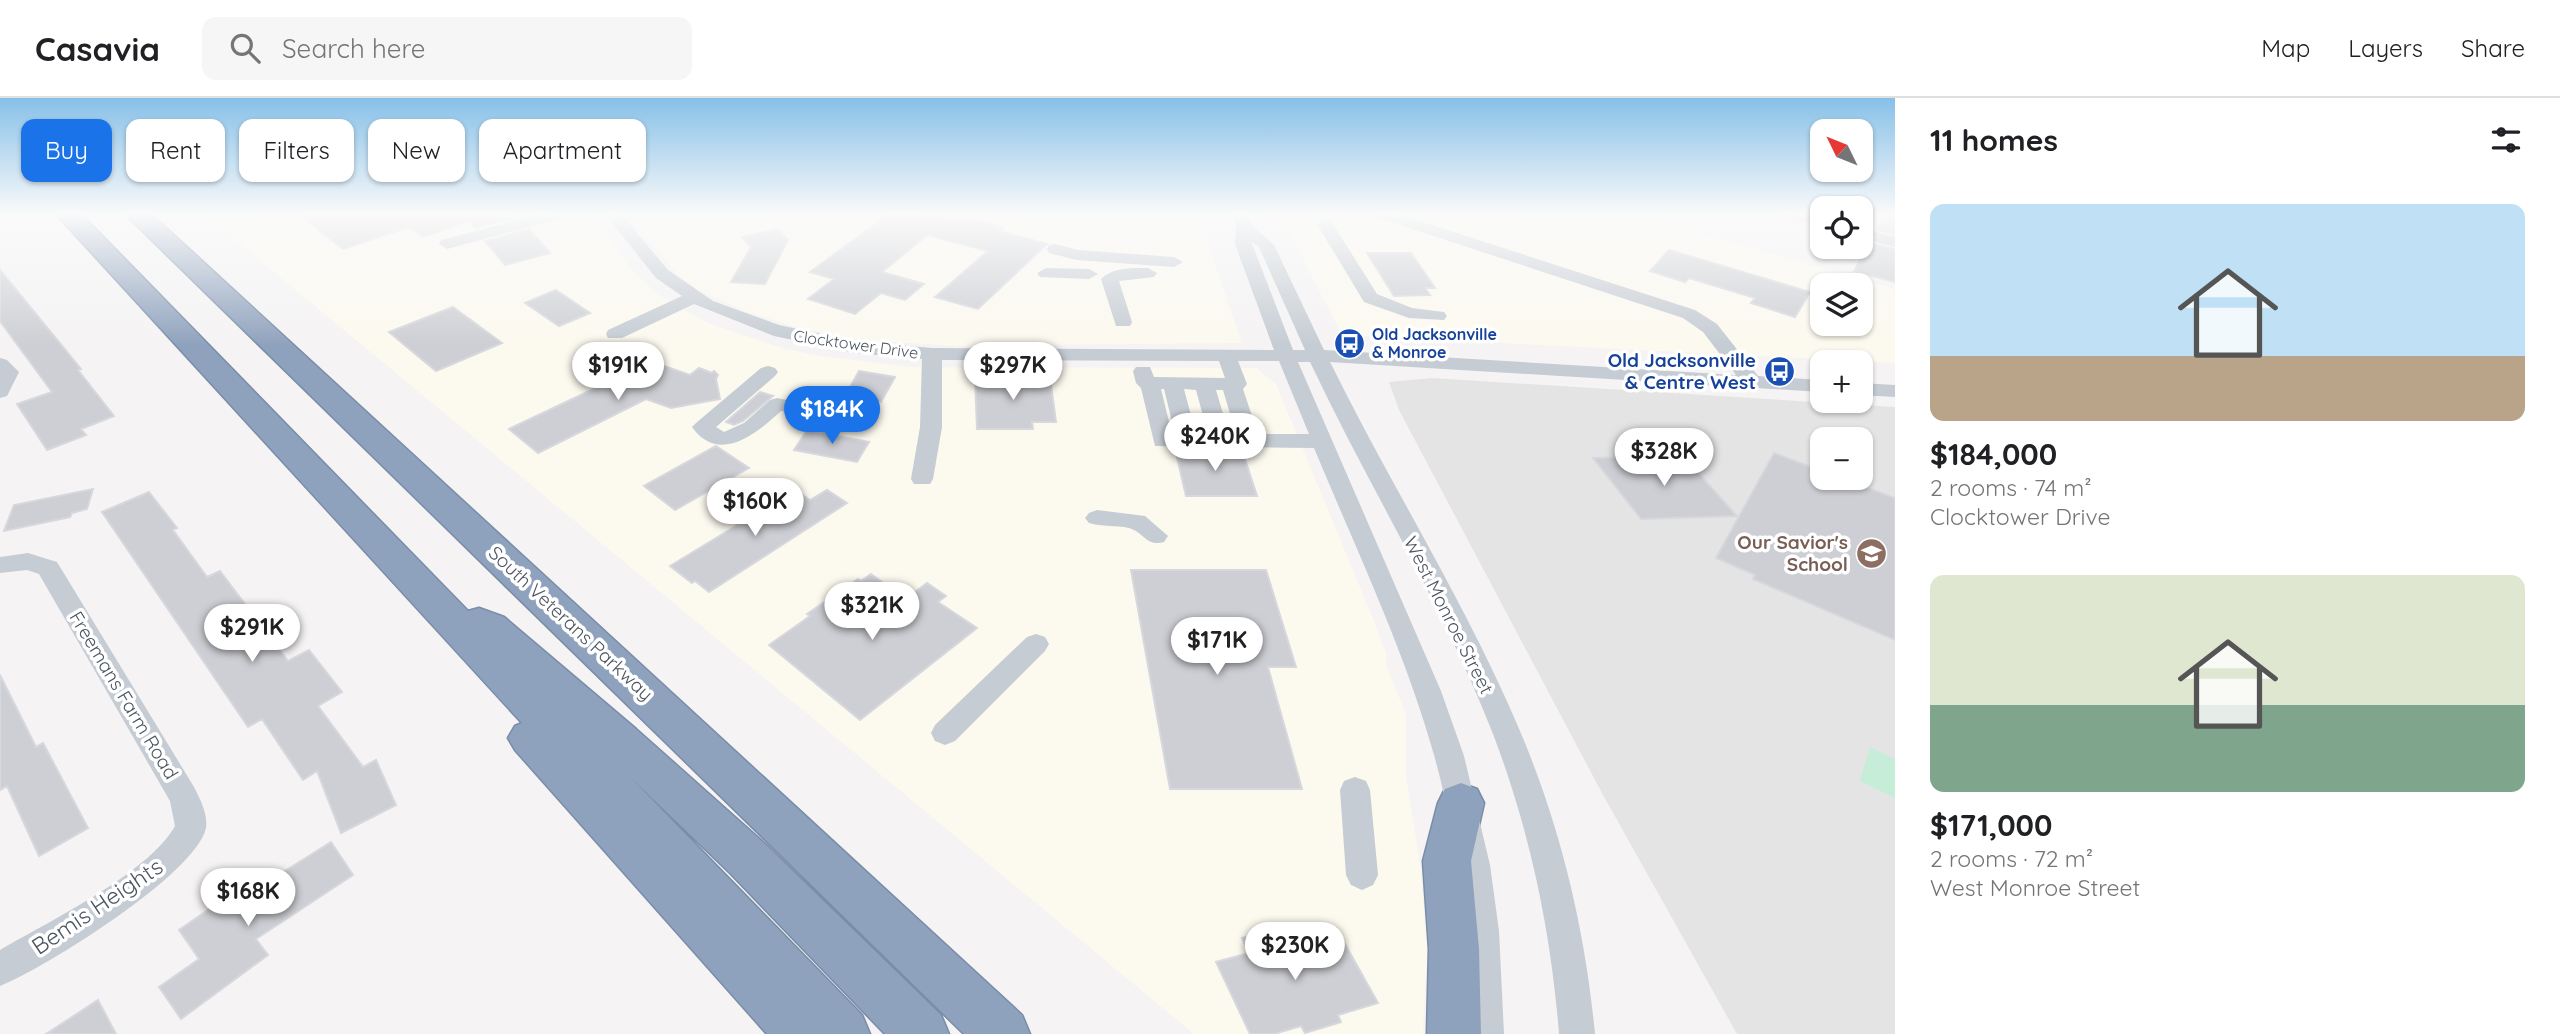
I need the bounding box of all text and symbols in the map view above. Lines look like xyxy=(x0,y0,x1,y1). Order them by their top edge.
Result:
search box xyxy=(202,17,692,80)
text: Casavia xyxy=(35,28,160,69)
icon: search xyxy=(226,29,264,67)
text: Search here xyxy=(282,32,426,65)
text: Map xyxy=(2261,33,2310,63)
text: Layers xyxy=(2348,33,2423,63)
text: Share xyxy=(2461,33,2525,63)
chip: Buy xyxy=(21,119,112,182)
chip: Rent xyxy=(126,119,225,182)
chip: Filters xyxy=(239,119,354,182)
chip: New xyxy=(368,119,465,182)
chip: Apartment xyxy=(479,119,646,182)
north arrow xyxy=(1810,119,1872,182)
map controls xyxy=(1810,119,1873,490)
text: 11 homes xyxy=(1930,121,2058,159)
icon: filters xyxy=(2487,121,2525,159)
button: locate xyxy=(1810,196,1873,259)
icon: home xyxy=(2165,250,2291,376)
button: layers xyxy=(1810,273,1873,336)
place label: Old Jacksonville & Monroe xyxy=(1372,324,1497,362)
street label: Clocktower Drive xyxy=(792,325,920,363)
bus stop icon: Old Jacksonville & Monroe xyxy=(1332,326,1366,360)
pin: $191K xyxy=(569,342,667,402)
pin: $297K xyxy=(964,342,1062,402)
place label: Old Jacksonville & Centre West xyxy=(1608,348,1756,394)
text: $191K xyxy=(588,350,648,379)
text: $297K xyxy=(980,350,1046,379)
button: + xyxy=(1810,350,1873,413)
bus stop icon: Old Jacksonville & Centre West xyxy=(1762,354,1796,388)
pin: $184K xyxy=(783,386,881,446)
text: $184K xyxy=(800,394,864,423)
pin: $240K xyxy=(1166,414,1264,473)
text: $240K xyxy=(1180,421,1250,450)
button: − xyxy=(1810,427,1873,490)
pin: $328K xyxy=(1615,428,1713,488)
text: $184,000 xyxy=(1930,435,2057,473)
text: $328K xyxy=(1631,436,1697,465)
text: 2 rooms · 74 m² xyxy=(1930,473,2092,502)
pin: $160K xyxy=(706,478,804,538)
text: $160K xyxy=(723,486,787,515)
text: Clocktower Drive xyxy=(1930,502,2111,531)
place label: Our Savior's School xyxy=(1737,530,1848,576)
street label: West Monroe Street xyxy=(1399,532,1499,698)
school or university icon: Our Savior's School xyxy=(1854,536,1888,570)
street label: South Veterans Parkway xyxy=(484,541,658,705)
pin: $321K xyxy=(823,582,921,642)
text: $321K xyxy=(840,590,904,619)
pin: $291K xyxy=(203,604,301,664)
street label: Freemans Farm Road xyxy=(64,607,184,783)
text: $291K xyxy=(220,612,284,641)
pin: $171K xyxy=(1168,618,1266,677)
icon: home xyxy=(2165,621,2291,747)
text: $171K xyxy=(1187,625,1247,654)
text: $171,000 xyxy=(1930,806,2052,844)
text: 2 rooms · 72 m² xyxy=(1930,844,2093,873)
street label: Bemis Heights xyxy=(26,852,168,960)
pin: $168K xyxy=(199,868,297,928)
text: West Monroe Street xyxy=(1930,873,2140,902)
text: $168K xyxy=(216,876,280,905)
pin: $230K xyxy=(1246,922,1344,982)
text: $230K xyxy=(1261,930,1329,959)

